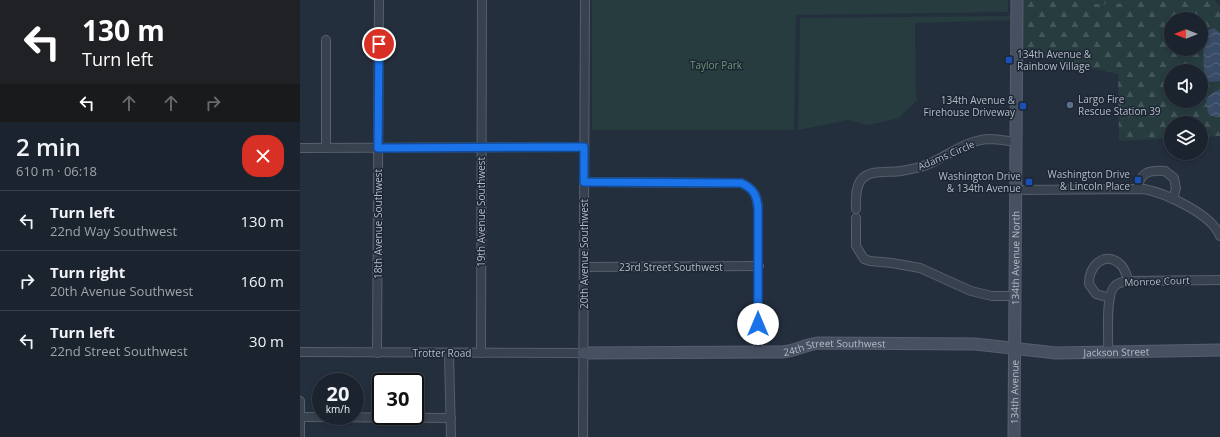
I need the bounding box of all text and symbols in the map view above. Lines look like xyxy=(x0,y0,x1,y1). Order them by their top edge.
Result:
text: 130 m xyxy=(82,11,165,49)
north arrow xyxy=(1164,12,1208,56)
map controls xyxy=(1164,12,1208,160)
icon: left xyxy=(16,16,68,68)
pin xyxy=(362,27,396,61)
icon: arrive xyxy=(368,33,390,55)
text: Turn left xyxy=(82,47,153,71)
place label: 134th Avenue & Rainbow Village xyxy=(1017,47,1092,73)
marker: 134th Avenue & Rainbow Village xyxy=(1004,55,1014,65)
park label: Taylor Park xyxy=(690,58,743,72)
button: sound xyxy=(1164,64,1208,108)
icon: left xyxy=(76,92,98,114)
icon: ahead xyxy=(118,92,140,114)
icon: ahead xyxy=(160,92,182,114)
icon: right xyxy=(202,92,224,114)
place label: Largo Fire Rescue Station 39 xyxy=(1078,92,1161,118)
place label: 134th Avenue & Firehouse Driveway xyxy=(924,93,1016,119)
marker: Largo Fire Rescue Station 39 xyxy=(1065,100,1075,110)
marker: 134th Avenue & Firehouse Driveway xyxy=(1018,101,1028,111)
button: layers xyxy=(1164,116,1208,160)
text: 2 min xyxy=(16,130,81,163)
button: close xyxy=(242,135,284,177)
street label: Adams Circle xyxy=(915,137,977,173)
street label: 19th Avenue Southwest xyxy=(474,156,488,267)
text: 610 m · 06:18 xyxy=(16,162,97,180)
place label: Washington Drive & Lincoln Place xyxy=(1047,167,1130,193)
street label: 18th Avenue Southwest xyxy=(371,168,385,279)
place label: Washington Drive & 134th Avenue xyxy=(938,169,1021,195)
marker: Washington Drive & Lincoln Place xyxy=(1133,175,1143,185)
marker: Washington Drive & 134th Avenue xyxy=(1024,177,1034,187)
street label: 20th Avenue Southwest xyxy=(577,198,591,309)
text: Turn left xyxy=(50,202,115,222)
icon: left xyxy=(16,210,38,232)
text: 130 m xyxy=(240,211,284,231)
street label: 134th Avenue North xyxy=(1008,211,1023,305)
text: 22nd Way Southwest xyxy=(50,222,177,240)
street label: 23rd Street Southwest xyxy=(619,260,723,274)
text: Turn right xyxy=(50,262,125,282)
icon: right xyxy=(16,270,38,292)
text: 160 m xyxy=(240,271,284,291)
street label: Monroe Court xyxy=(1124,273,1190,289)
text: 20th Avenue Southwest xyxy=(50,282,193,300)
position arrow xyxy=(737,303,779,345)
text: Turn left xyxy=(50,322,115,342)
icon: left xyxy=(16,330,38,352)
text: 30 m xyxy=(249,331,284,351)
street label: 24th Street Southwest xyxy=(782,336,886,359)
text: 22nd Street Southwest xyxy=(50,342,188,360)
street label: Jackson Street xyxy=(1082,344,1150,360)
street label: Trotter Road xyxy=(413,346,471,360)
street label: 134th Avenue xyxy=(1007,359,1022,424)
speed limit sign: 30 xyxy=(372,373,424,425)
text: 20 xyxy=(327,380,349,407)
text: km/h xyxy=(326,402,350,416)

